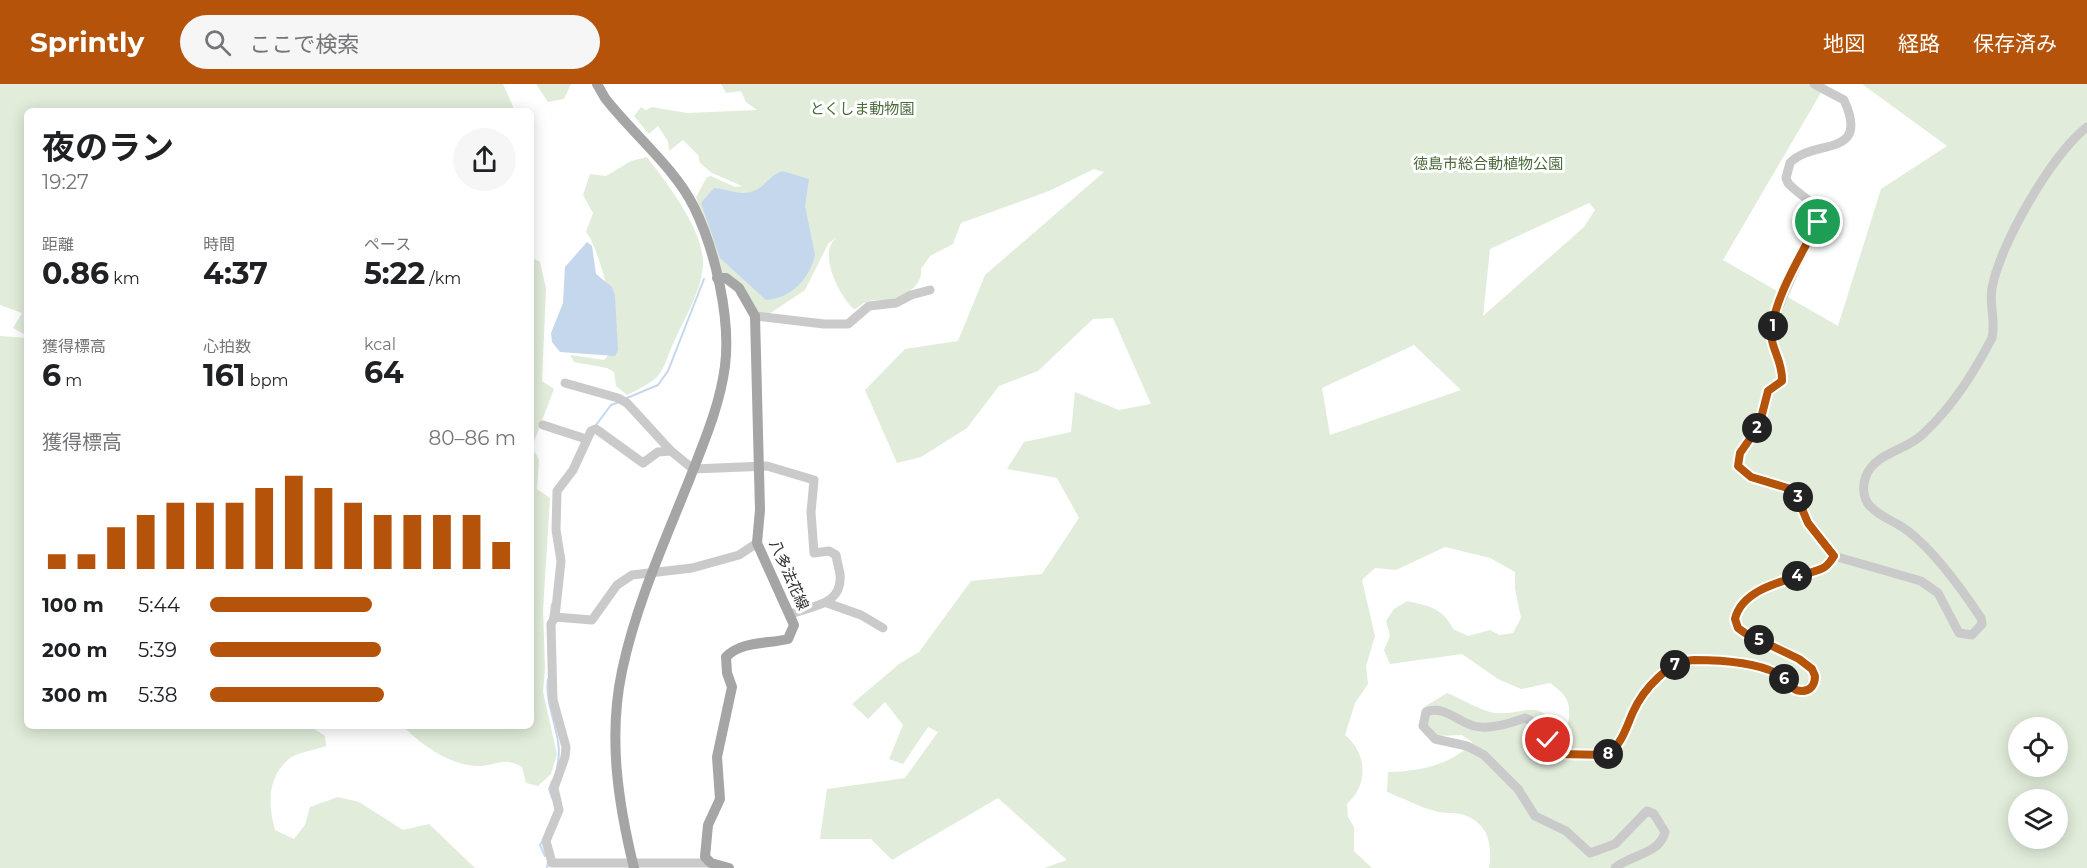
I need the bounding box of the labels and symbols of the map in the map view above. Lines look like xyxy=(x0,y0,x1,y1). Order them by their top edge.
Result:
park label: とくしま動物園 xyxy=(810,99,914,118)
park label: 徳島市総合動植物公園 xyxy=(1413,154,1563,173)
pin xyxy=(1792,196,1843,247)
pin: 1 xyxy=(1758,311,1788,341)
pin: 2 xyxy=(1742,413,1772,443)
pin: 3 xyxy=(1783,482,1813,512)
street label: 八多法花線 xyxy=(766,537,813,613)
pin: 4 xyxy=(1782,561,1812,591)
pin: 5 xyxy=(1744,625,1774,655)
pin: 7 xyxy=(1660,650,1690,680)
pin: 6 xyxy=(1769,664,1799,694)
pin xyxy=(1522,714,1573,765)
pin: 8 xyxy=(1593,739,1623,769)

